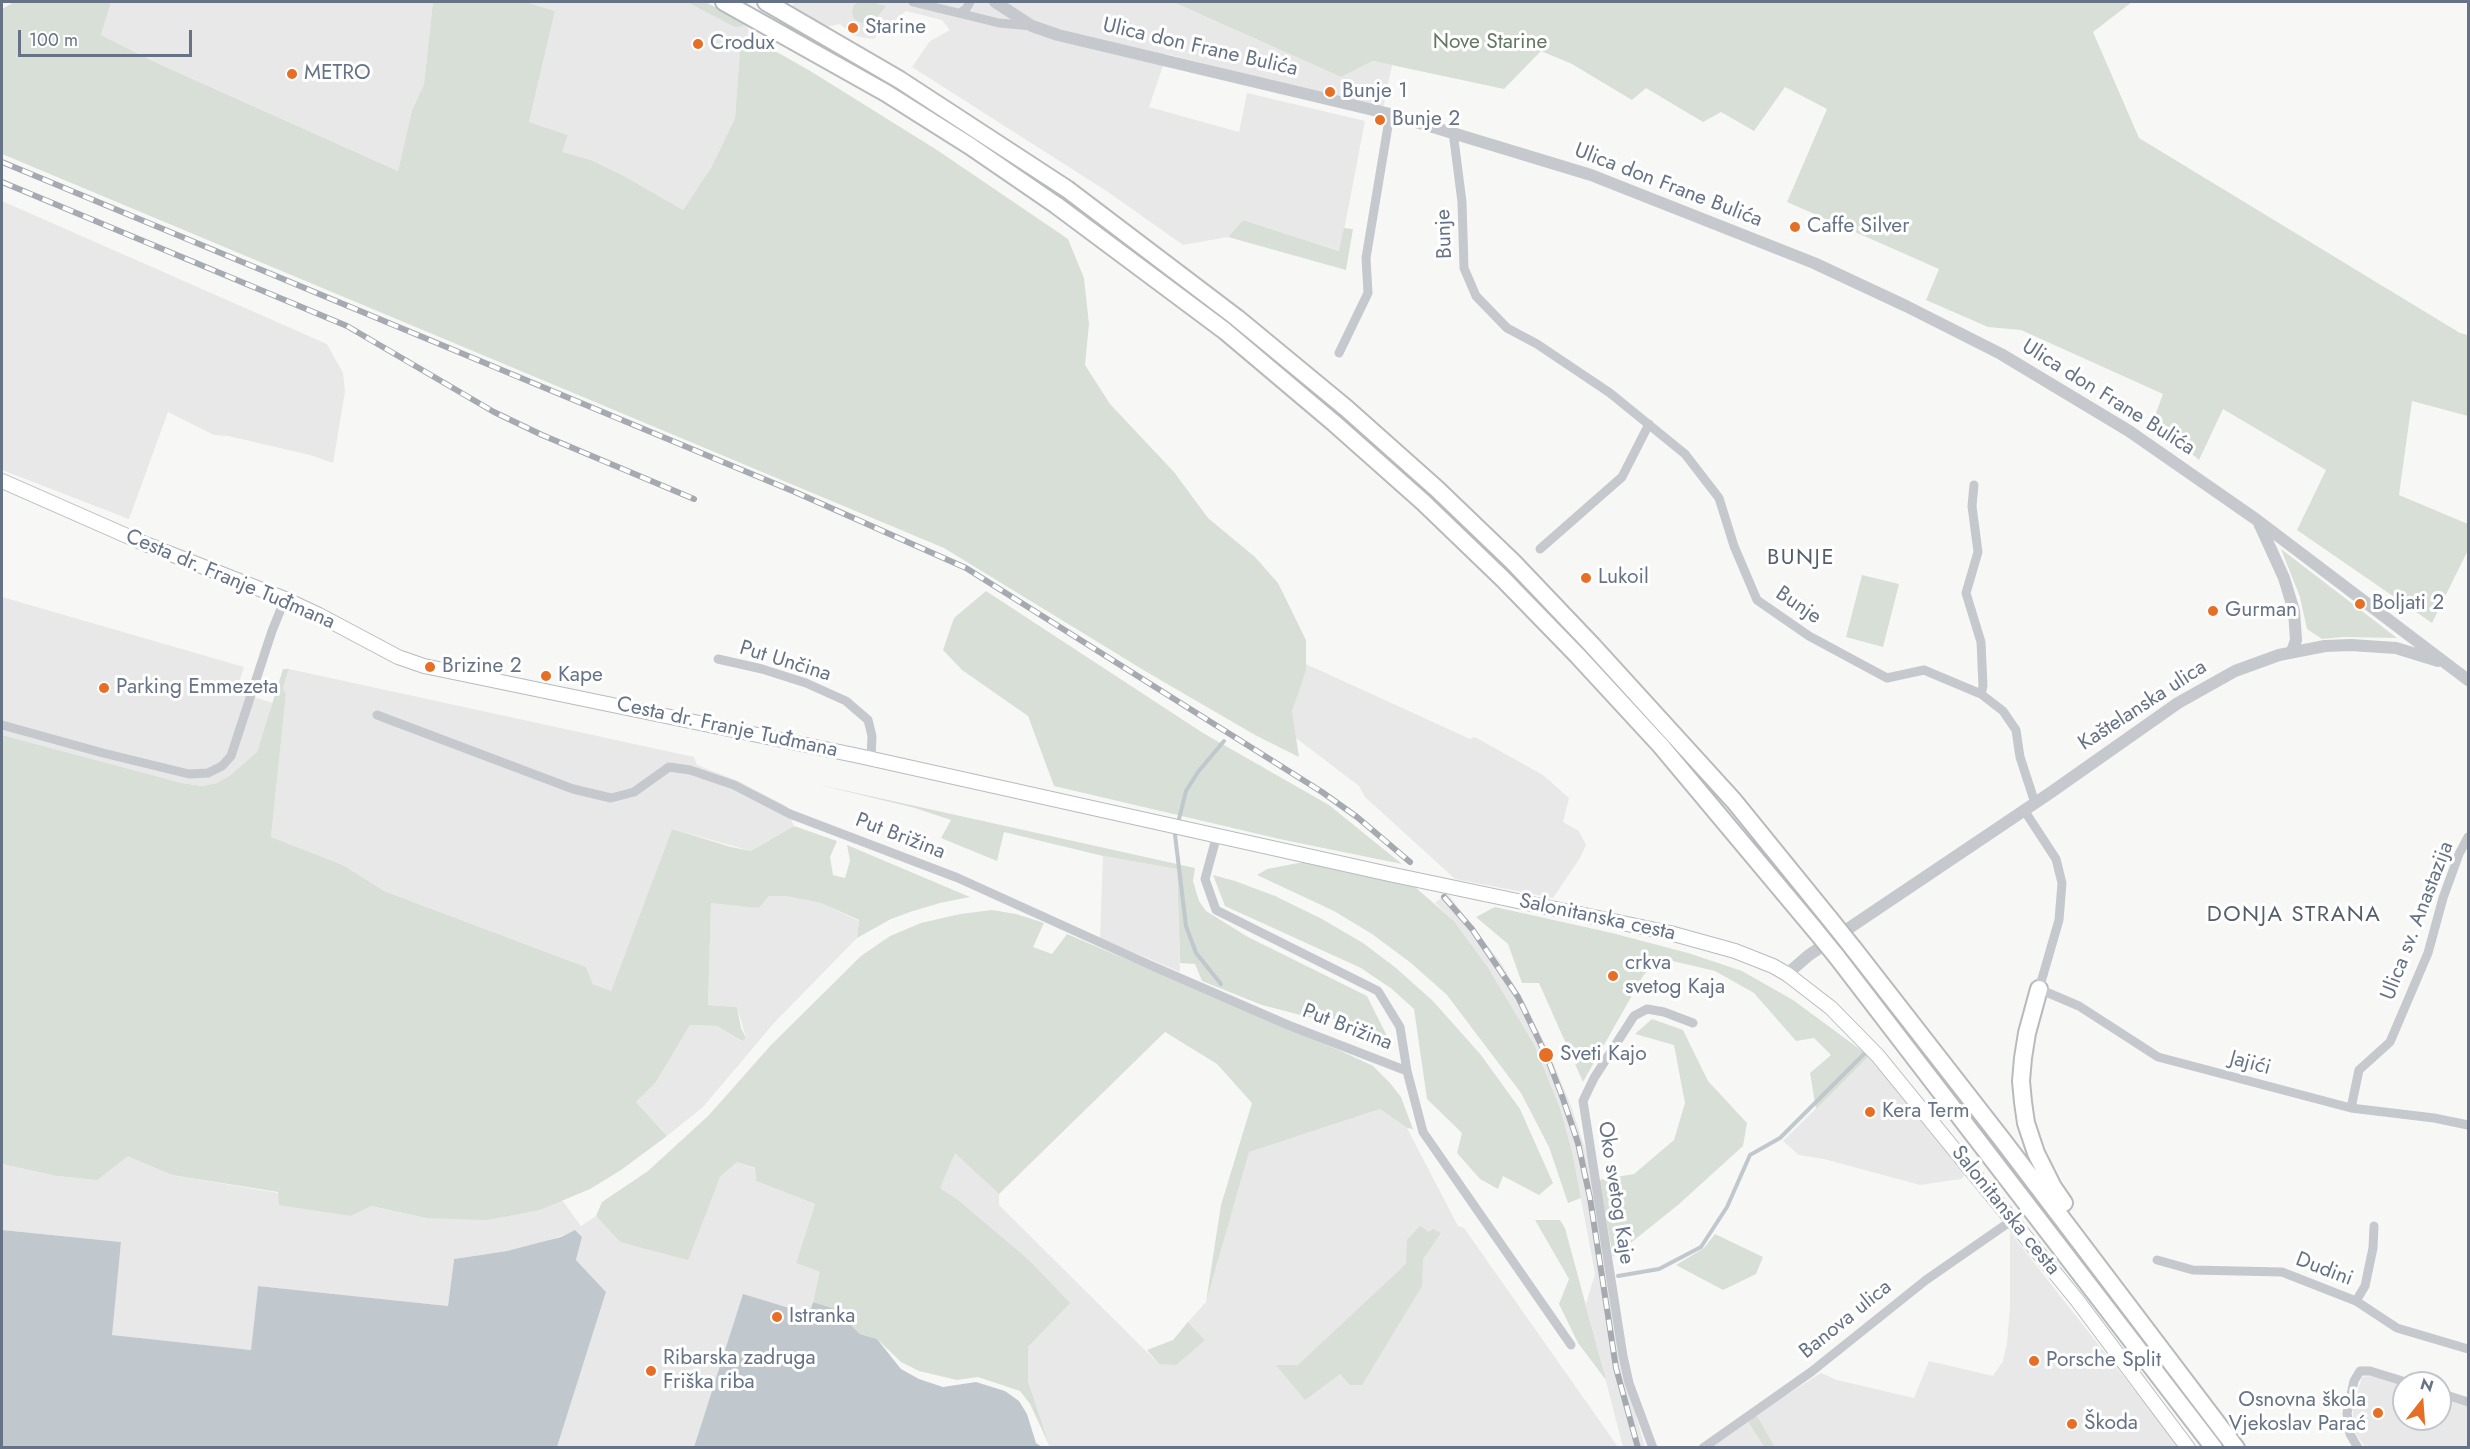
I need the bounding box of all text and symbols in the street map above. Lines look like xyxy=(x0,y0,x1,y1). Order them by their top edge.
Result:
street label: Ulica don Frane Bulića xyxy=(1100,13,1300,83)
place label: Starine xyxy=(865,15,926,41)
scale bar xyxy=(21,18,195,56)
marker: Starine xyxy=(846,21,860,35)
text: 100 m xyxy=(29,27,78,53)
park label: Nove Starine xyxy=(1433,30,1547,56)
place label: Crodux xyxy=(710,31,775,57)
marker: Crodux xyxy=(691,37,705,51)
place label: METRO xyxy=(304,61,371,87)
marker: METRO xyxy=(285,67,299,81)
place label: Bunje 1 xyxy=(1342,79,1408,105)
marker: Bunje 1 xyxy=(1323,85,1337,99)
place label: Bunje 2 xyxy=(1392,107,1460,133)
marker: Bunje 2 xyxy=(1373,113,1387,127)
street label: Ulica don Frane Bulića xyxy=(1570,139,1766,233)
street label: Bunje xyxy=(1432,209,1458,259)
place label: Caffe Silver xyxy=(1807,214,1909,240)
marker: Caffe Silver xyxy=(1788,220,1802,234)
street label: Ulica don Frane Bulića xyxy=(2017,334,2199,462)
street label: Cesta dr. Franje Tuđmana xyxy=(121,524,339,636)
district label: BUNJE xyxy=(1767,546,1835,572)
place label: Lukoil xyxy=(1598,565,1649,591)
marker: Lukoil xyxy=(1579,571,1593,585)
street label: Bunje xyxy=(1770,582,1826,630)
place label: Boljati 2 xyxy=(2372,591,2444,617)
marker: Boljati 2 xyxy=(2353,597,2367,611)
place label: Gurman xyxy=(2225,598,2297,624)
marker: Gurman xyxy=(2206,604,2220,618)
street label: Put Unčina xyxy=(736,636,834,688)
place label: Brizine 2 xyxy=(442,654,522,680)
street label: Kaštelanska ulica xyxy=(2074,655,2212,757)
marker: Brizine 2 xyxy=(423,660,437,674)
place label: Kape xyxy=(558,663,603,689)
marker: Kape xyxy=(539,669,553,683)
place label: Parking Emmezeta xyxy=(116,675,278,701)
marker: Parking Emmezeta xyxy=(97,681,111,695)
street label: Cesta dr. Franje Tuđmana xyxy=(614,692,840,764)
street label: Put Brižina xyxy=(852,808,948,866)
street label: Ulica sv. Anastazija xyxy=(2376,838,2460,1004)
street label: Salonitanska cesta xyxy=(1517,889,1677,947)
district label: DONJA STRANA xyxy=(2207,903,2381,929)
place label: crkva svetog Kaja xyxy=(1625,951,1725,1001)
marker: crkva svetog Kaja xyxy=(1606,969,1620,983)
street label: Put Brižina xyxy=(1299,999,1395,1057)
place label: Sveti Kajo xyxy=(1560,1042,1647,1068)
marker: Sveti Kajo xyxy=(1537,1046,1555,1064)
street label: Jajići xyxy=(2227,1046,2273,1082)
place label: Kera Term xyxy=(1882,1099,1970,1125)
marker: Kera Term xyxy=(1863,1105,1877,1119)
street label: Oko svetog Kaje xyxy=(1591,1120,1639,1266)
street label: Salonitanska cesta xyxy=(1945,1141,2065,1281)
street label: Dudini xyxy=(2292,1248,2356,1292)
street label: Banova ulica xyxy=(1795,1275,1897,1365)
place label: Istranka xyxy=(789,1304,855,1330)
marker: Istranka xyxy=(770,1310,784,1324)
place label: Ribarska zadruga Friška riba xyxy=(663,1346,816,1396)
place label: Porsche Split xyxy=(2046,1348,2161,1374)
marker: Porsche Split xyxy=(2027,1354,2041,1368)
marker: Ribarska zadruga Friška riba xyxy=(644,1364,658,1378)
north arrow xyxy=(2392,1371,2452,1431)
text: N xyxy=(2417,1372,2436,1398)
place label: Osnovna škola Vjekoslav Parać xyxy=(2229,1388,2366,1438)
marker: Osnovna škola Vjekoslav Parać xyxy=(2371,1406,2385,1420)
place label: Škoda xyxy=(2084,1411,2138,1437)
marker: Škoda xyxy=(2065,1417,2079,1431)

